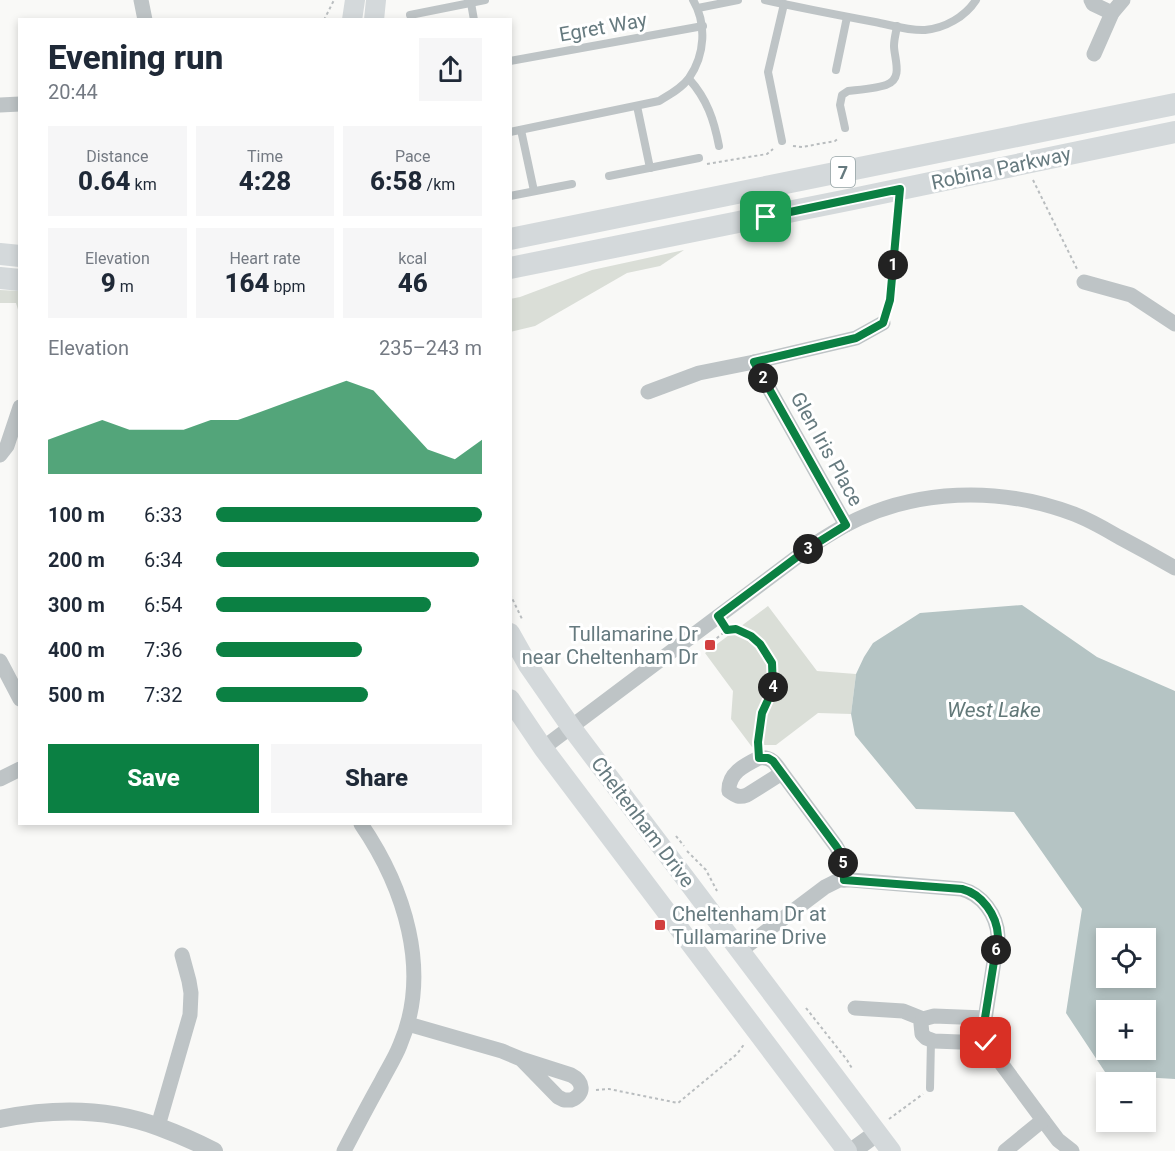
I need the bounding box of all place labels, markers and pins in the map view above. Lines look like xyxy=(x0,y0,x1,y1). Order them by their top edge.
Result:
pin xyxy=(740,191,791,242)
pin: 1 xyxy=(878,250,908,280)
pin: 2 xyxy=(748,363,778,393)
pin: 3 xyxy=(793,534,823,564)
place label: Tullamarine Dr near Cheltenham Dr xyxy=(522,622,698,669)
marker: Tullamarine Dr near Cheltenham Dr xyxy=(703,638,717,652)
pin: 4 xyxy=(758,672,788,702)
pin: 5 xyxy=(828,848,858,878)
place label: Cheltenham Dr at Tullamarine Drive xyxy=(672,902,826,949)
marker: Cheltenham Dr at Tullamarine Drive xyxy=(653,918,667,932)
pin: 6 xyxy=(981,935,1011,965)
pin xyxy=(960,1017,1011,1068)

